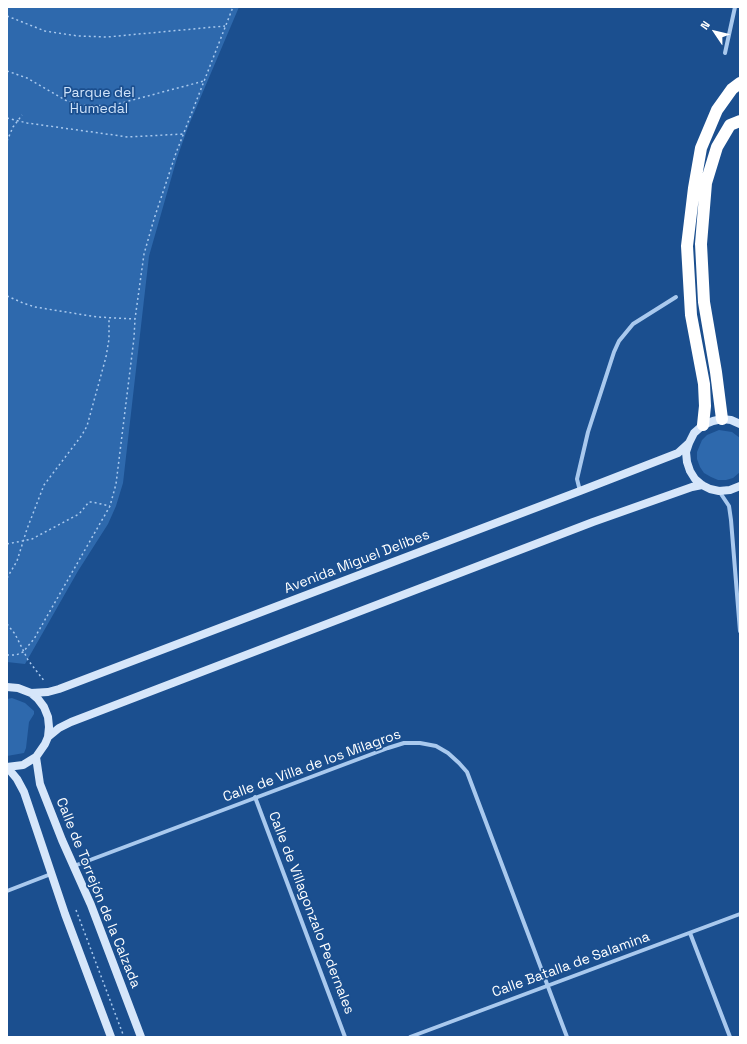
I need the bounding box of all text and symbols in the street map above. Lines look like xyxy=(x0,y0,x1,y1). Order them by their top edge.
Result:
north arrow xyxy=(695,12,735,52)
text: N xyxy=(697,18,713,32)
park label: Parque del Humedal xyxy=(63,85,135,118)
street label: Avenida Miguel Delibes xyxy=(282,527,432,597)
street label: Calle de Villa de los Milagros xyxy=(221,726,403,806)
street label: Calle de Torrejón de la Calzada xyxy=(52,795,144,991)
street label: Calle de Villagonzalo Pedernales xyxy=(265,809,357,1017)
street label: Calle Batalla de Salamina xyxy=(490,929,652,1001)

